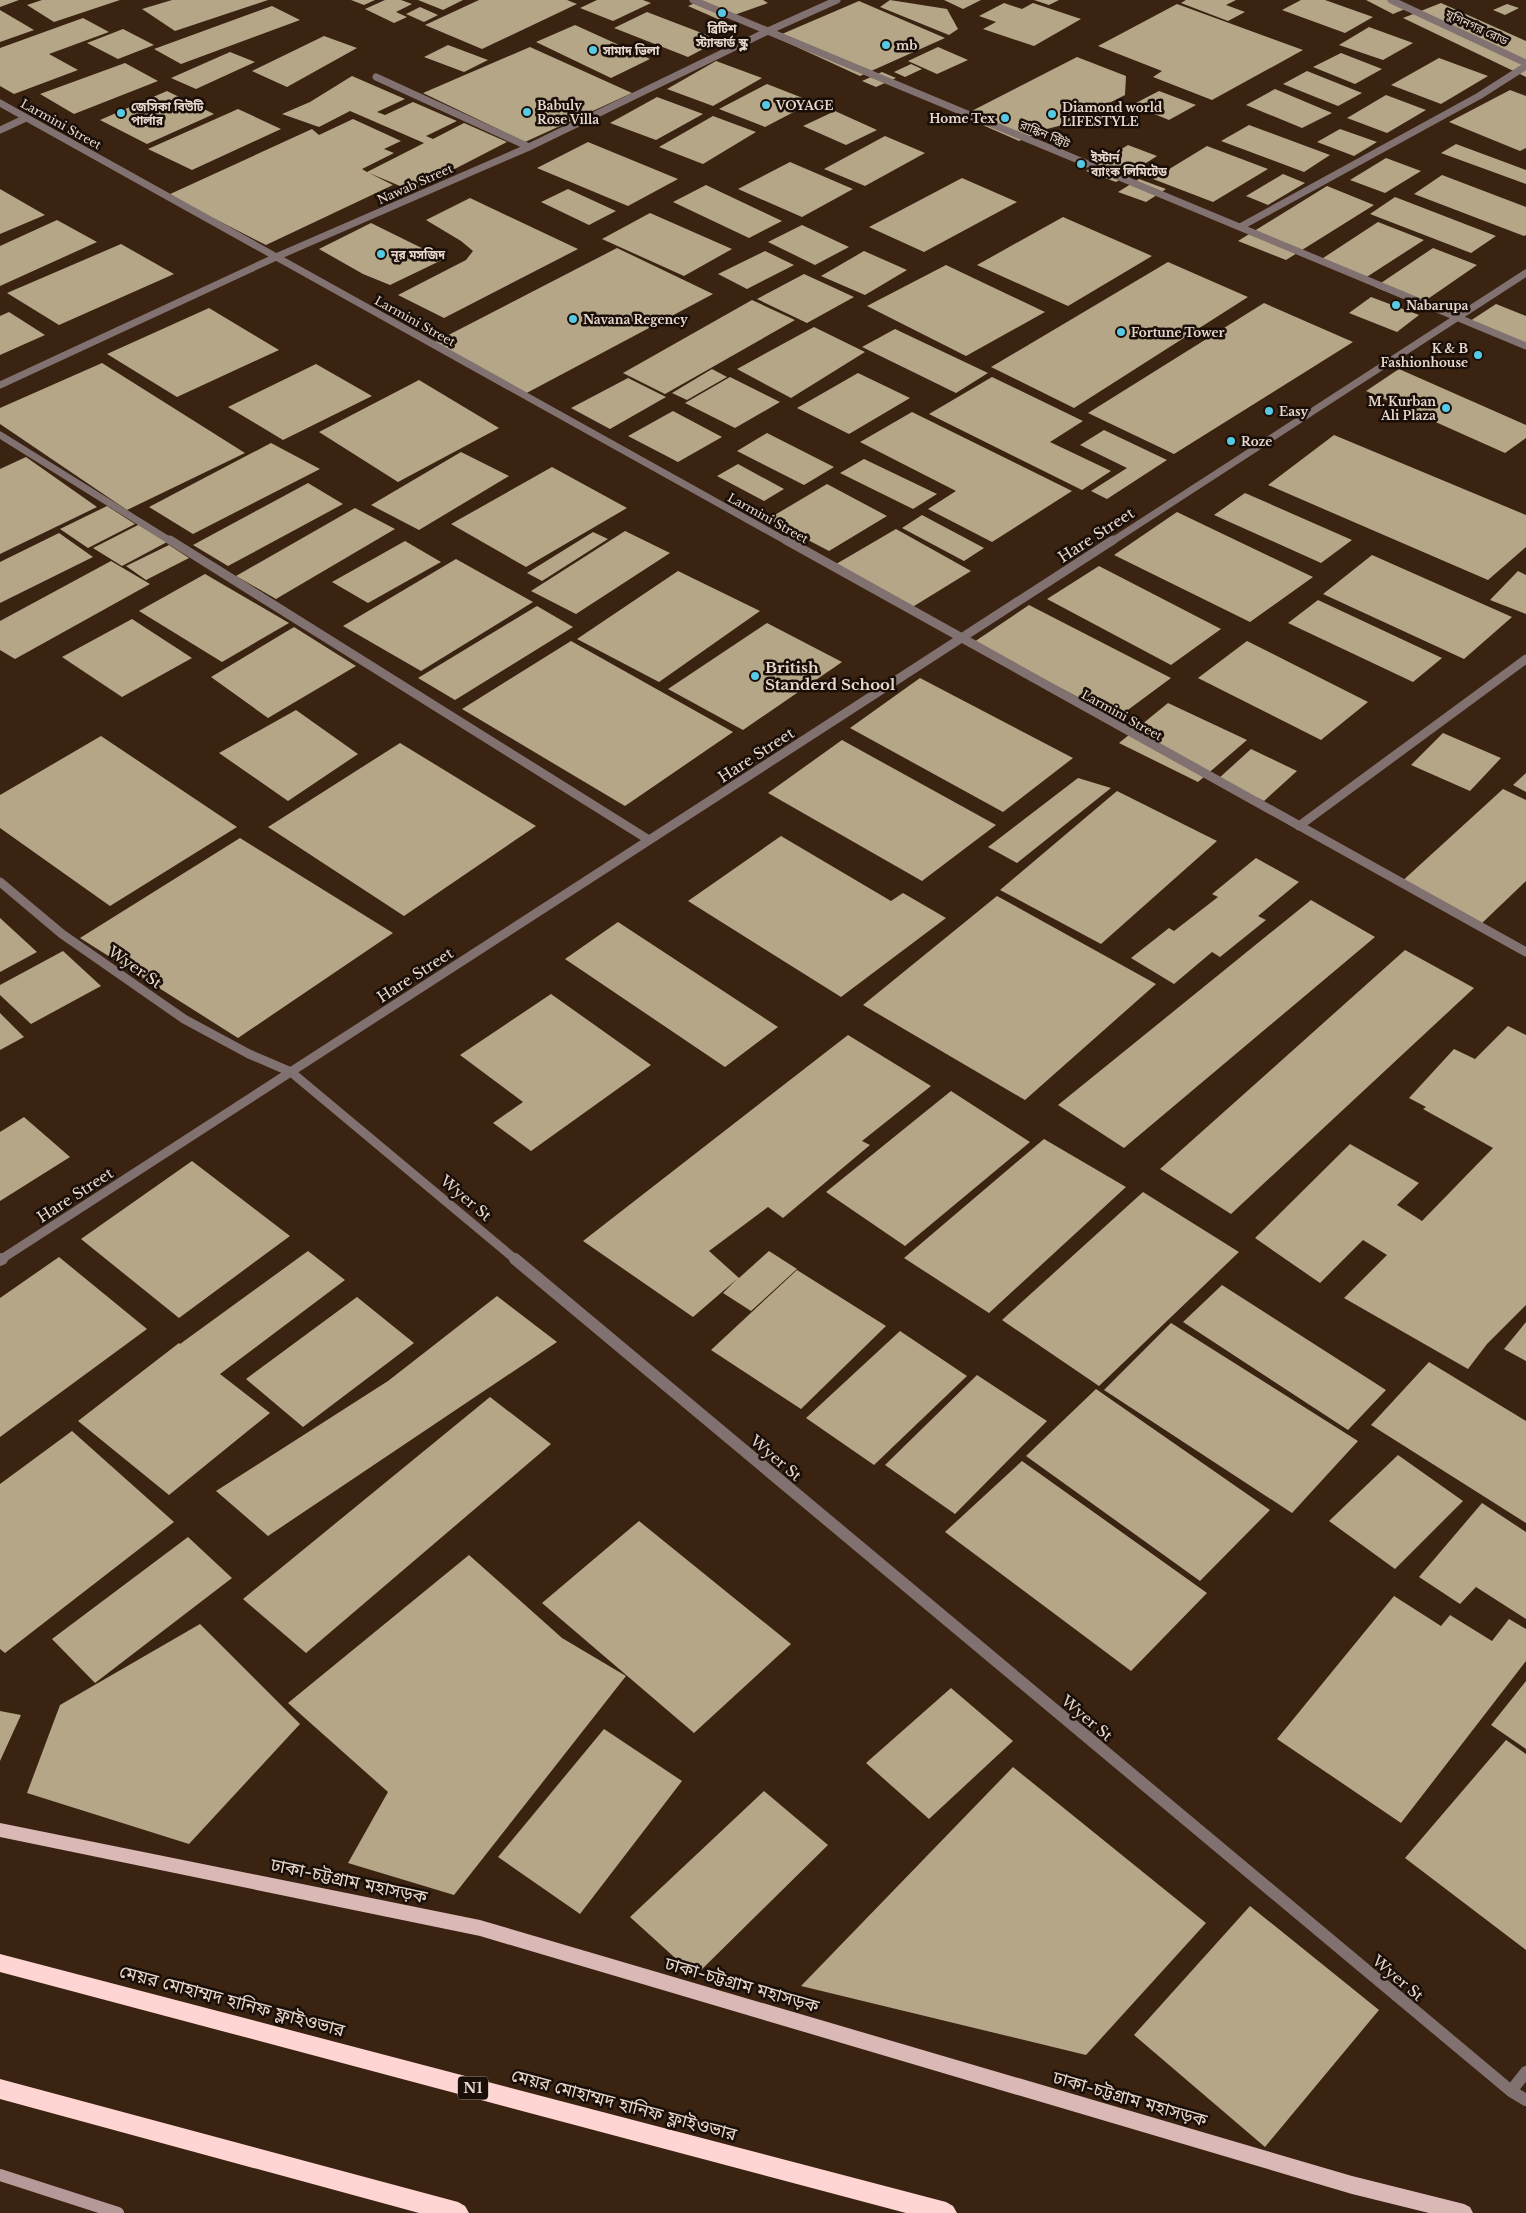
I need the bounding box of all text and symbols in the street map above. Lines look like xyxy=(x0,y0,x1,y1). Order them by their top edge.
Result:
street label: যুগিনগর রোড xyxy=(1442,6,1511,49)
marker: ব্রিটিশ স্ট্যান্ডার্ড স্কুল xyxy=(716,7,728,19)
place label: ব্রিটিশ স্ট্যান্ডার্ড স্কুল xyxy=(695,21,749,51)
place label: mb xyxy=(896,38,917,53)
marker: mb xyxy=(880,39,892,51)
place label: সামাদ ভিলা xyxy=(602,43,660,58)
marker: সামাদ ভিলা xyxy=(587,44,599,56)
street label: Larmini Street xyxy=(18,96,104,153)
place label: Babuly Rose Villa xyxy=(537,98,599,127)
place label: VOYAGE xyxy=(775,98,833,113)
place label: জেসিকা বিউটি পার্লার xyxy=(131,99,204,128)
marker: VOYAGE xyxy=(760,99,772,111)
place label: Diamond world LIFESTYLE xyxy=(1062,100,1163,129)
marker: Babuly Rose Villa xyxy=(521,106,533,118)
marker: জেসিকা বিউটি পার্লার xyxy=(115,107,127,119)
marker: Diamond world LIFESTYLE xyxy=(1046,108,1058,120)
place label: Home Tex xyxy=(929,111,995,126)
marker: Home Tex xyxy=(999,112,1011,124)
street label: রাঙ্কিন স্ট্রিট xyxy=(1017,116,1073,151)
place label: ইস্টার্ন ব্যাংক লিমিটেড xyxy=(1090,149,1167,179)
marker: ইস্টার্ন ব্যাংক লিমিটেড xyxy=(1075,158,1087,170)
street label: Nawab Street xyxy=(375,161,455,207)
place label: নূর মসজিদ xyxy=(390,247,445,263)
marker: নূর মসজিদ xyxy=(375,248,387,260)
street label: Larmini Street xyxy=(372,293,458,350)
place label: Nabarupa xyxy=(1406,298,1469,313)
marker: Nabarupa xyxy=(1390,299,1402,311)
place label: Navana Regency xyxy=(583,312,688,327)
marker: Navana Regency xyxy=(567,313,579,325)
place label: Fortune Tower xyxy=(1131,325,1224,340)
marker: Fortune Tower xyxy=(1115,326,1127,338)
place label: K & B Fashionhouse xyxy=(1380,341,1468,370)
marker: K & B Fashionhouse xyxy=(1472,349,1484,361)
place label: M. Kurban Ali Plaza xyxy=(1368,394,1436,423)
marker: M. Kurban Ali Plaza xyxy=(1440,402,1452,414)
place label: Easy xyxy=(1279,404,1309,419)
marker: Easy xyxy=(1263,405,1275,417)
place label: Roze xyxy=(1241,434,1272,449)
marker: Roze xyxy=(1225,435,1237,447)
street label: Larmini Street xyxy=(725,490,811,547)
street label: Hare Street xyxy=(1054,503,1138,567)
place label: British Standerd School xyxy=(765,658,896,694)
marker: British Standerd School xyxy=(749,670,761,682)
street label: Larmini Street xyxy=(1079,687,1165,744)
street label: Hare Street xyxy=(714,723,798,787)
street label: Wyer St xyxy=(104,941,166,993)
street label: Hare Street xyxy=(373,943,457,1007)
street label: Hare Street xyxy=(33,1163,117,1227)
street label: Wyer St xyxy=(436,1170,496,1225)
street label: Wyer St xyxy=(746,1430,806,1485)
street label: Wyer St xyxy=(1057,1690,1117,1745)
street label: ঢাকা-চট্টগ্রাম মহাসড়ক xyxy=(268,1853,430,1908)
street label: Wyer St xyxy=(1368,1950,1428,2005)
street label: ঢাকা-চট্টগ্রাম মহাসড়ক xyxy=(661,1952,822,2018)
street label: মেয়র মোহাম্মদ হানিফ ফ্লাইওভার xyxy=(117,1960,347,2042)
street label: মেয়র মোহাম্মদ হানিফ ফ্লাইওভার xyxy=(509,2064,739,2146)
street label: ঢাকা-চট্টগ্রাম মহাসড়ক xyxy=(1049,2066,1210,2132)
road number: N1 xyxy=(458,2076,488,2100)

